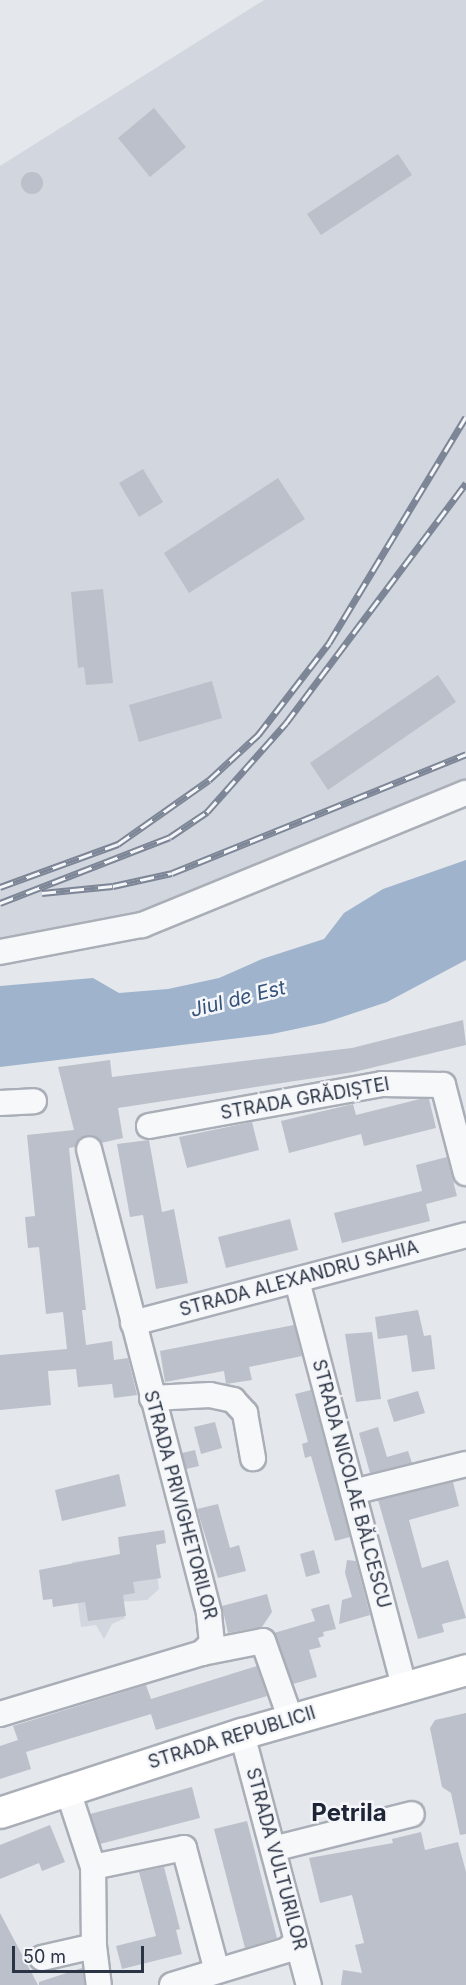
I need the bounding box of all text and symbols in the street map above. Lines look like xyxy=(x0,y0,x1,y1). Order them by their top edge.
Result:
water label: Jiul de Est xyxy=(188,976,288,1022)
street label: STRADA GRĂDIȘTEI xyxy=(219,1074,391,1124)
street label: STRADA ALEXANDRU SAHIA xyxy=(177,1237,421,1321)
street label: STRADA NICOLAE BĂLCESCU xyxy=(307,1357,395,1611)
street label: STRADA PRIVIGHETORILOR xyxy=(139,1388,221,1622)
street label: STRADA REPUBLICII xyxy=(146,1702,318,1774)
street label: STRADA VULTURILOR xyxy=(241,1766,311,1952)
district label: Petrila xyxy=(311,1799,387,1827)
scale bar xyxy=(15,1934,147,1972)
text: 50 m xyxy=(23,1946,66,1967)

